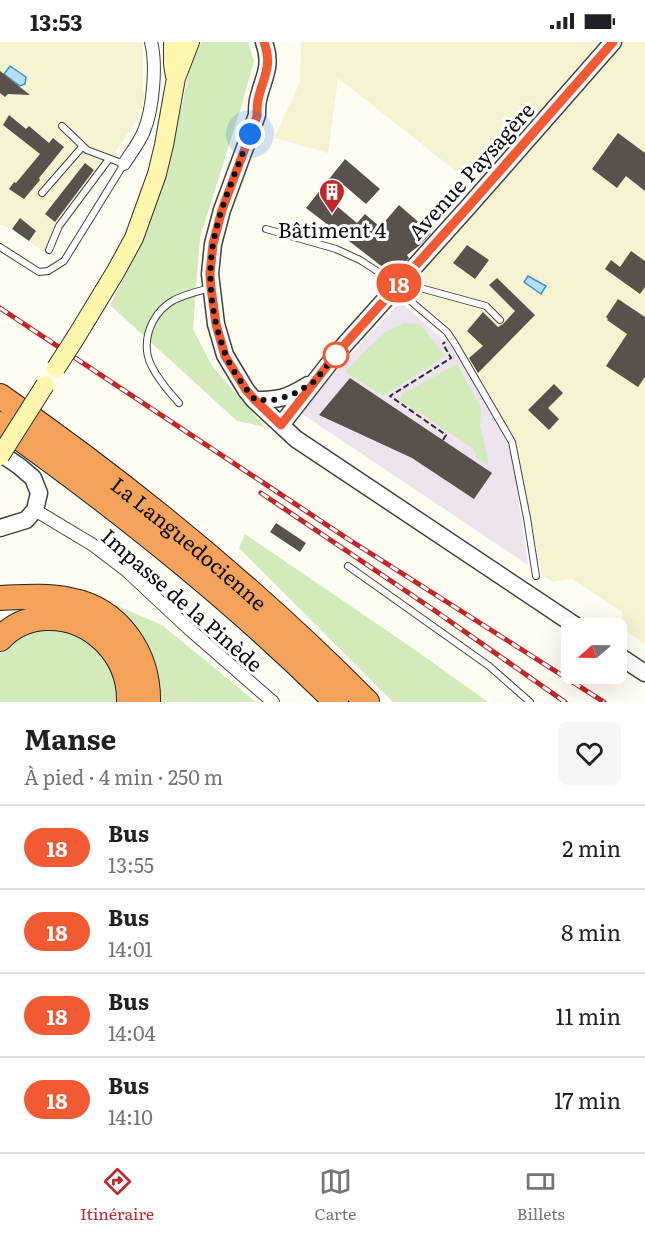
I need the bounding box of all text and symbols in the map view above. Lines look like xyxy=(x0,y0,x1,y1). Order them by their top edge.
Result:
text: 13:53 xyxy=(30,5,83,38)
street label: Avenue Paysagère xyxy=(400,94,540,246)
your location xyxy=(235,119,265,149)
building icon: Bâtiment 4 xyxy=(317,177,347,215)
place label: Bâtiment 4 xyxy=(278,213,387,244)
line badge: 18 xyxy=(372,264,426,302)
text: 18 xyxy=(388,268,410,299)
unlabelled marker xyxy=(323,342,349,368)
street label: La Languedocienne xyxy=(106,468,275,616)
street label: Impasse de la Pinède xyxy=(95,520,271,678)
north arrow xyxy=(561,618,627,684)
map controls xyxy=(561,618,627,684)
text: Manse xyxy=(24,717,116,759)
button: heart xyxy=(558,722,621,785)
text: À pied · 4 min · 250 m xyxy=(24,761,223,791)
text: Bus xyxy=(108,816,149,849)
text: 2 min xyxy=(562,831,621,864)
text: 18 xyxy=(46,832,68,863)
text: 13:55 xyxy=(108,849,154,879)
text: Bus xyxy=(108,900,149,933)
text: 8 min xyxy=(561,915,621,948)
text: 18 xyxy=(46,916,68,947)
text: 14:01 xyxy=(108,933,153,963)
text: Bus xyxy=(108,984,149,1017)
text: 11 min xyxy=(555,999,621,1032)
text: 18 xyxy=(46,1000,68,1031)
text: 14:04 xyxy=(108,1017,156,1047)
text: Bus xyxy=(108,1068,149,1101)
text: 17 min xyxy=(554,1083,621,1116)
text: 18 xyxy=(46,1084,68,1115)
text: 14:10 xyxy=(108,1101,153,1131)
tab: Itinéraire xyxy=(80,1165,154,1225)
tab: Carte xyxy=(315,1165,356,1225)
tab: Billets xyxy=(517,1165,565,1225)

